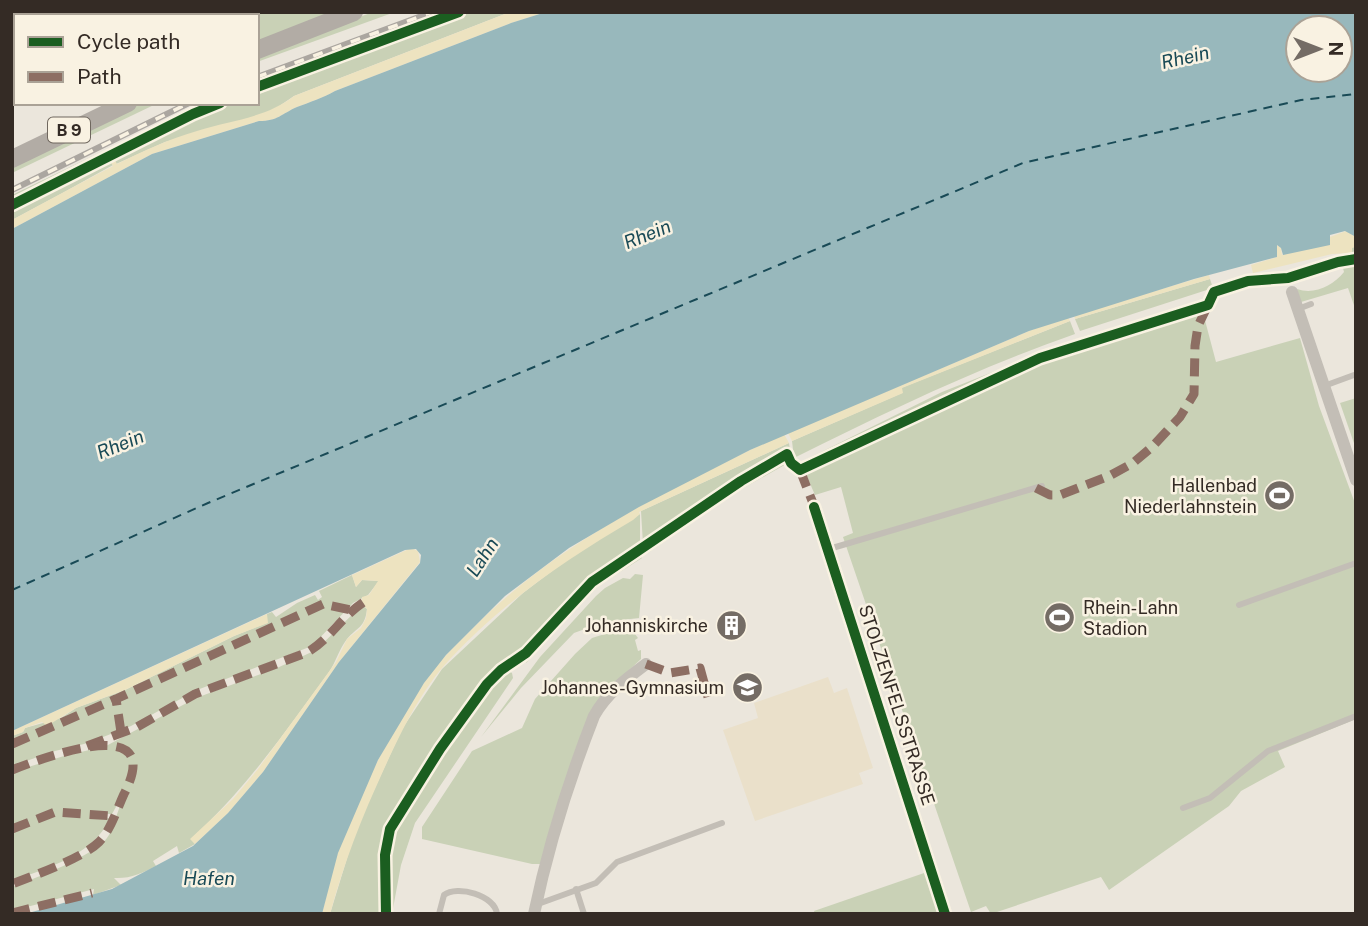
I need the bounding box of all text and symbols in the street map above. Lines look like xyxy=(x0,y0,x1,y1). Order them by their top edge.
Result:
legend xyxy=(14,14,259,105)
north arrow xyxy=(1284,14,1354,84)
text: Cycle path xyxy=(77,29,180,54)
water label: Rhein xyxy=(1159,41,1211,73)
text: N xyxy=(1325,42,1347,56)
text: Path xyxy=(77,64,122,89)
road number: B 9 xyxy=(48,118,90,142)
water label: Rhein xyxy=(620,215,674,253)
water label: Rhein xyxy=(93,425,147,463)
place label: Hallenbad Niederlahnstein xyxy=(1124,475,1257,517)
sports icon: Hallenbad Niederlahnstein xyxy=(1263,478,1297,512)
water label: Lahn xyxy=(461,534,503,580)
place label: Rhein-Lahn Stadion xyxy=(1083,597,1178,639)
sports icon: Rhein-Lahn Stadion xyxy=(1043,600,1077,634)
street label: STOLZENFELSSTRASSE xyxy=(855,602,939,808)
building icon: Johanniskirche xyxy=(714,608,748,642)
place label: Johanniskirche xyxy=(584,615,708,636)
school or university icon: Johannes-Gymnasium xyxy=(730,670,764,704)
place label: Johannes-Gymnasium xyxy=(541,677,724,698)
water label: Hafen xyxy=(183,867,235,889)

